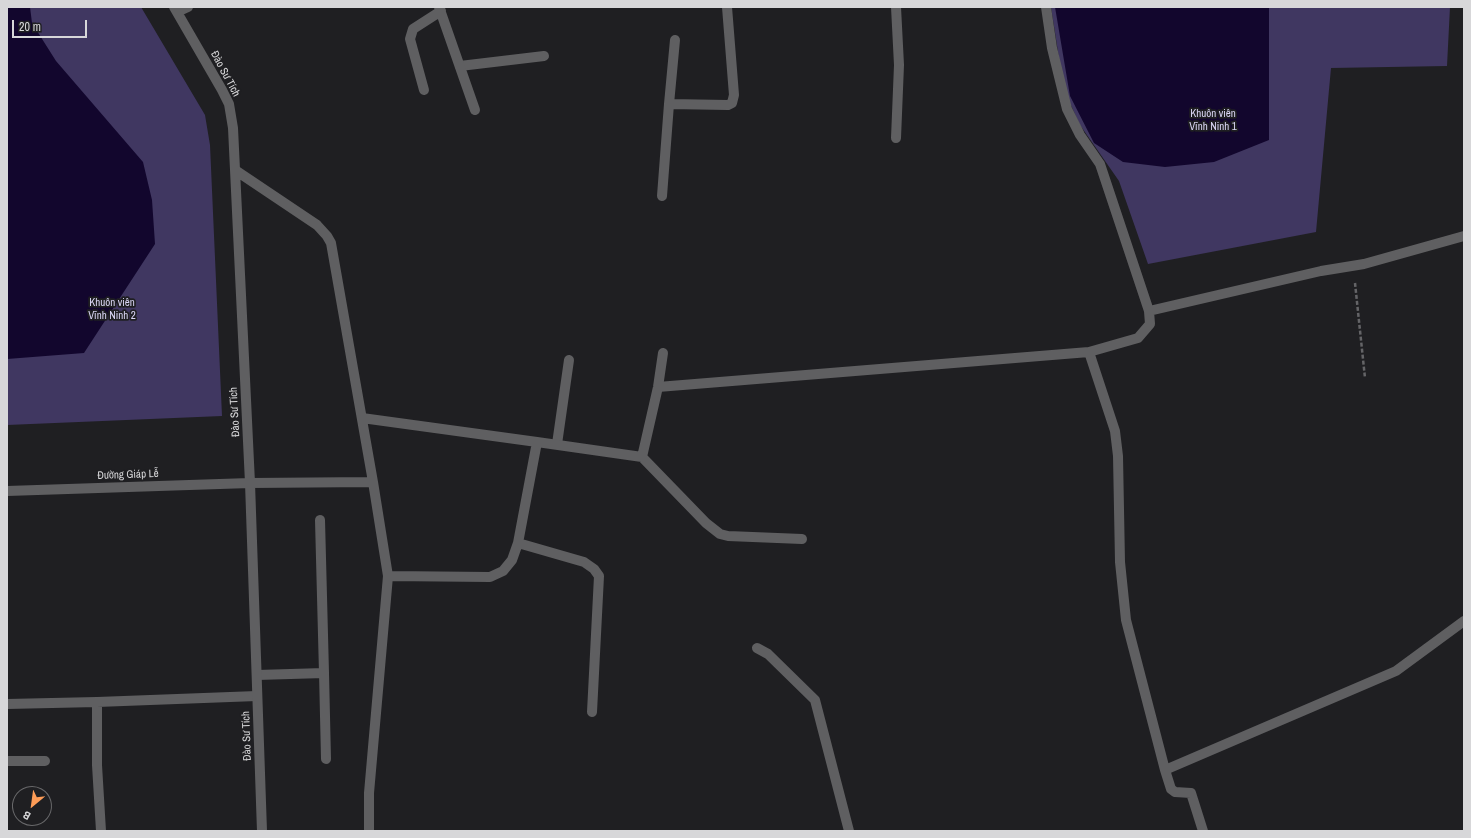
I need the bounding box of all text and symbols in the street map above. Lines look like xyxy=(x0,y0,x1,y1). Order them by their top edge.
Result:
scale bar xyxy=(14,12,89,38)
text: 20 m xyxy=(19,19,41,35)
street label: Đào Sư Tích xyxy=(207,49,243,99)
park label: Khuôn viên Vĩnh Ninh 1 xyxy=(1189,107,1237,133)
park label: Khuôn viên Vĩnh Ninh 2 xyxy=(88,296,136,322)
street label: Đào Sư Tích xyxy=(227,387,243,437)
street label: Đường Giáp Lễ xyxy=(97,467,159,483)
street label: Đào Sư Tích xyxy=(240,711,254,761)
north arrow xyxy=(12,786,52,826)
text: B xyxy=(20,808,33,823)

